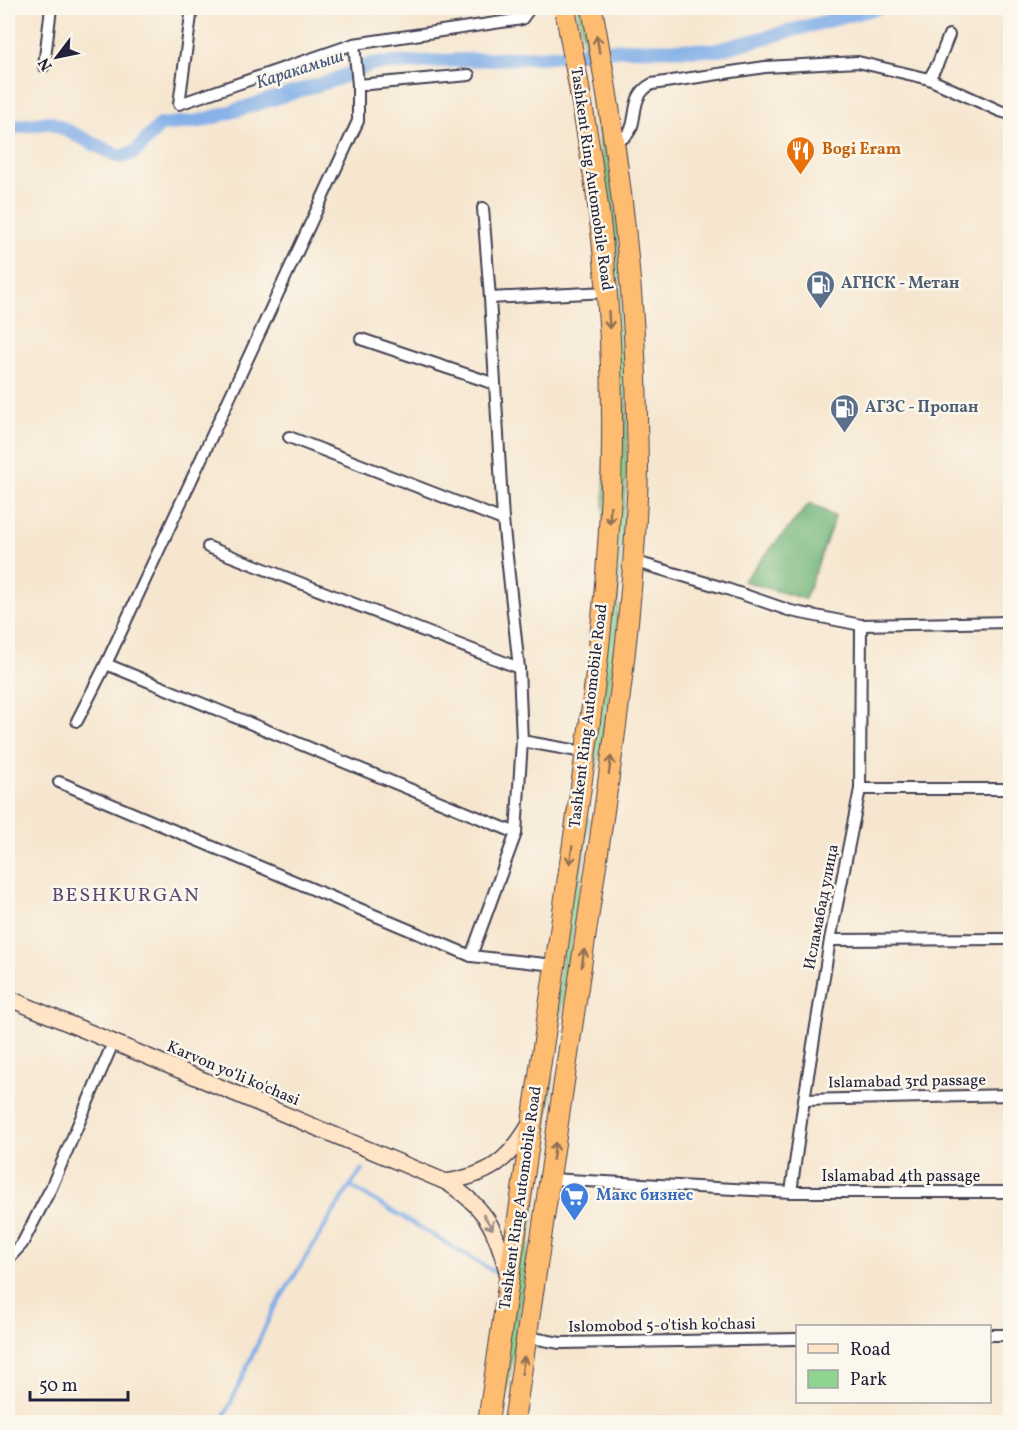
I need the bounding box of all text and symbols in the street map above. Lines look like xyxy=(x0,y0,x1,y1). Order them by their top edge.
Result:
north arrow xyxy=(27,27,87,87)
one-way arrow xyxy=(593,35,604,54)
water label: Каракамыш xyxy=(253,44,348,96)
text: N xyxy=(33,53,58,75)
street label: Tashkent Ring Automobile Road xyxy=(564,66,618,292)
restaurant icon: Bogi Eram xyxy=(785,134,817,176)
place label: Bogi Eram xyxy=(822,139,901,161)
fuel station icon: АГНСК - Метан xyxy=(804,268,836,310)
place label: АГНСК - Метан xyxy=(841,273,959,295)
one-way arrow xyxy=(603,310,614,330)
fuel station icon: АГЗС - Пропан xyxy=(828,392,860,434)
place label: АГЗС - Пропан xyxy=(865,397,978,419)
one-way arrow xyxy=(605,505,616,524)
street label: Tashkent Ring Automobile Road xyxy=(564,603,614,829)
one-way arrow xyxy=(605,756,616,775)
street label: Исламабад улица xyxy=(799,842,845,972)
one-way arrow xyxy=(566,844,577,864)
district label: BESHKURGAN xyxy=(52,882,200,910)
one-way arrow xyxy=(577,949,588,968)
street label: Karvon yo‘li ko'chasi xyxy=(163,1036,303,1112)
street label: Islamabad 3rd passage xyxy=(828,1070,986,1094)
street label: Tashkent Ring Automobile Road xyxy=(494,1085,548,1311)
one-way arrow xyxy=(549,1142,560,1161)
street label: Islamabad 4th passage xyxy=(822,1166,980,1188)
supermarket icon: Макс бизнес xyxy=(559,1180,591,1222)
place label: Макс бизнес xyxy=(596,1185,694,1207)
one-way arrow xyxy=(481,1213,494,1230)
street label: Islomobod 5-o'tish ko'chasi xyxy=(568,1313,756,1339)
legend xyxy=(796,1325,991,1403)
text: Road xyxy=(850,1338,891,1363)
one-way arrow xyxy=(517,1355,528,1375)
scale bar xyxy=(30,1364,128,1402)
text: Park xyxy=(850,1368,887,1393)
text: 50 m xyxy=(39,1374,78,1399)

